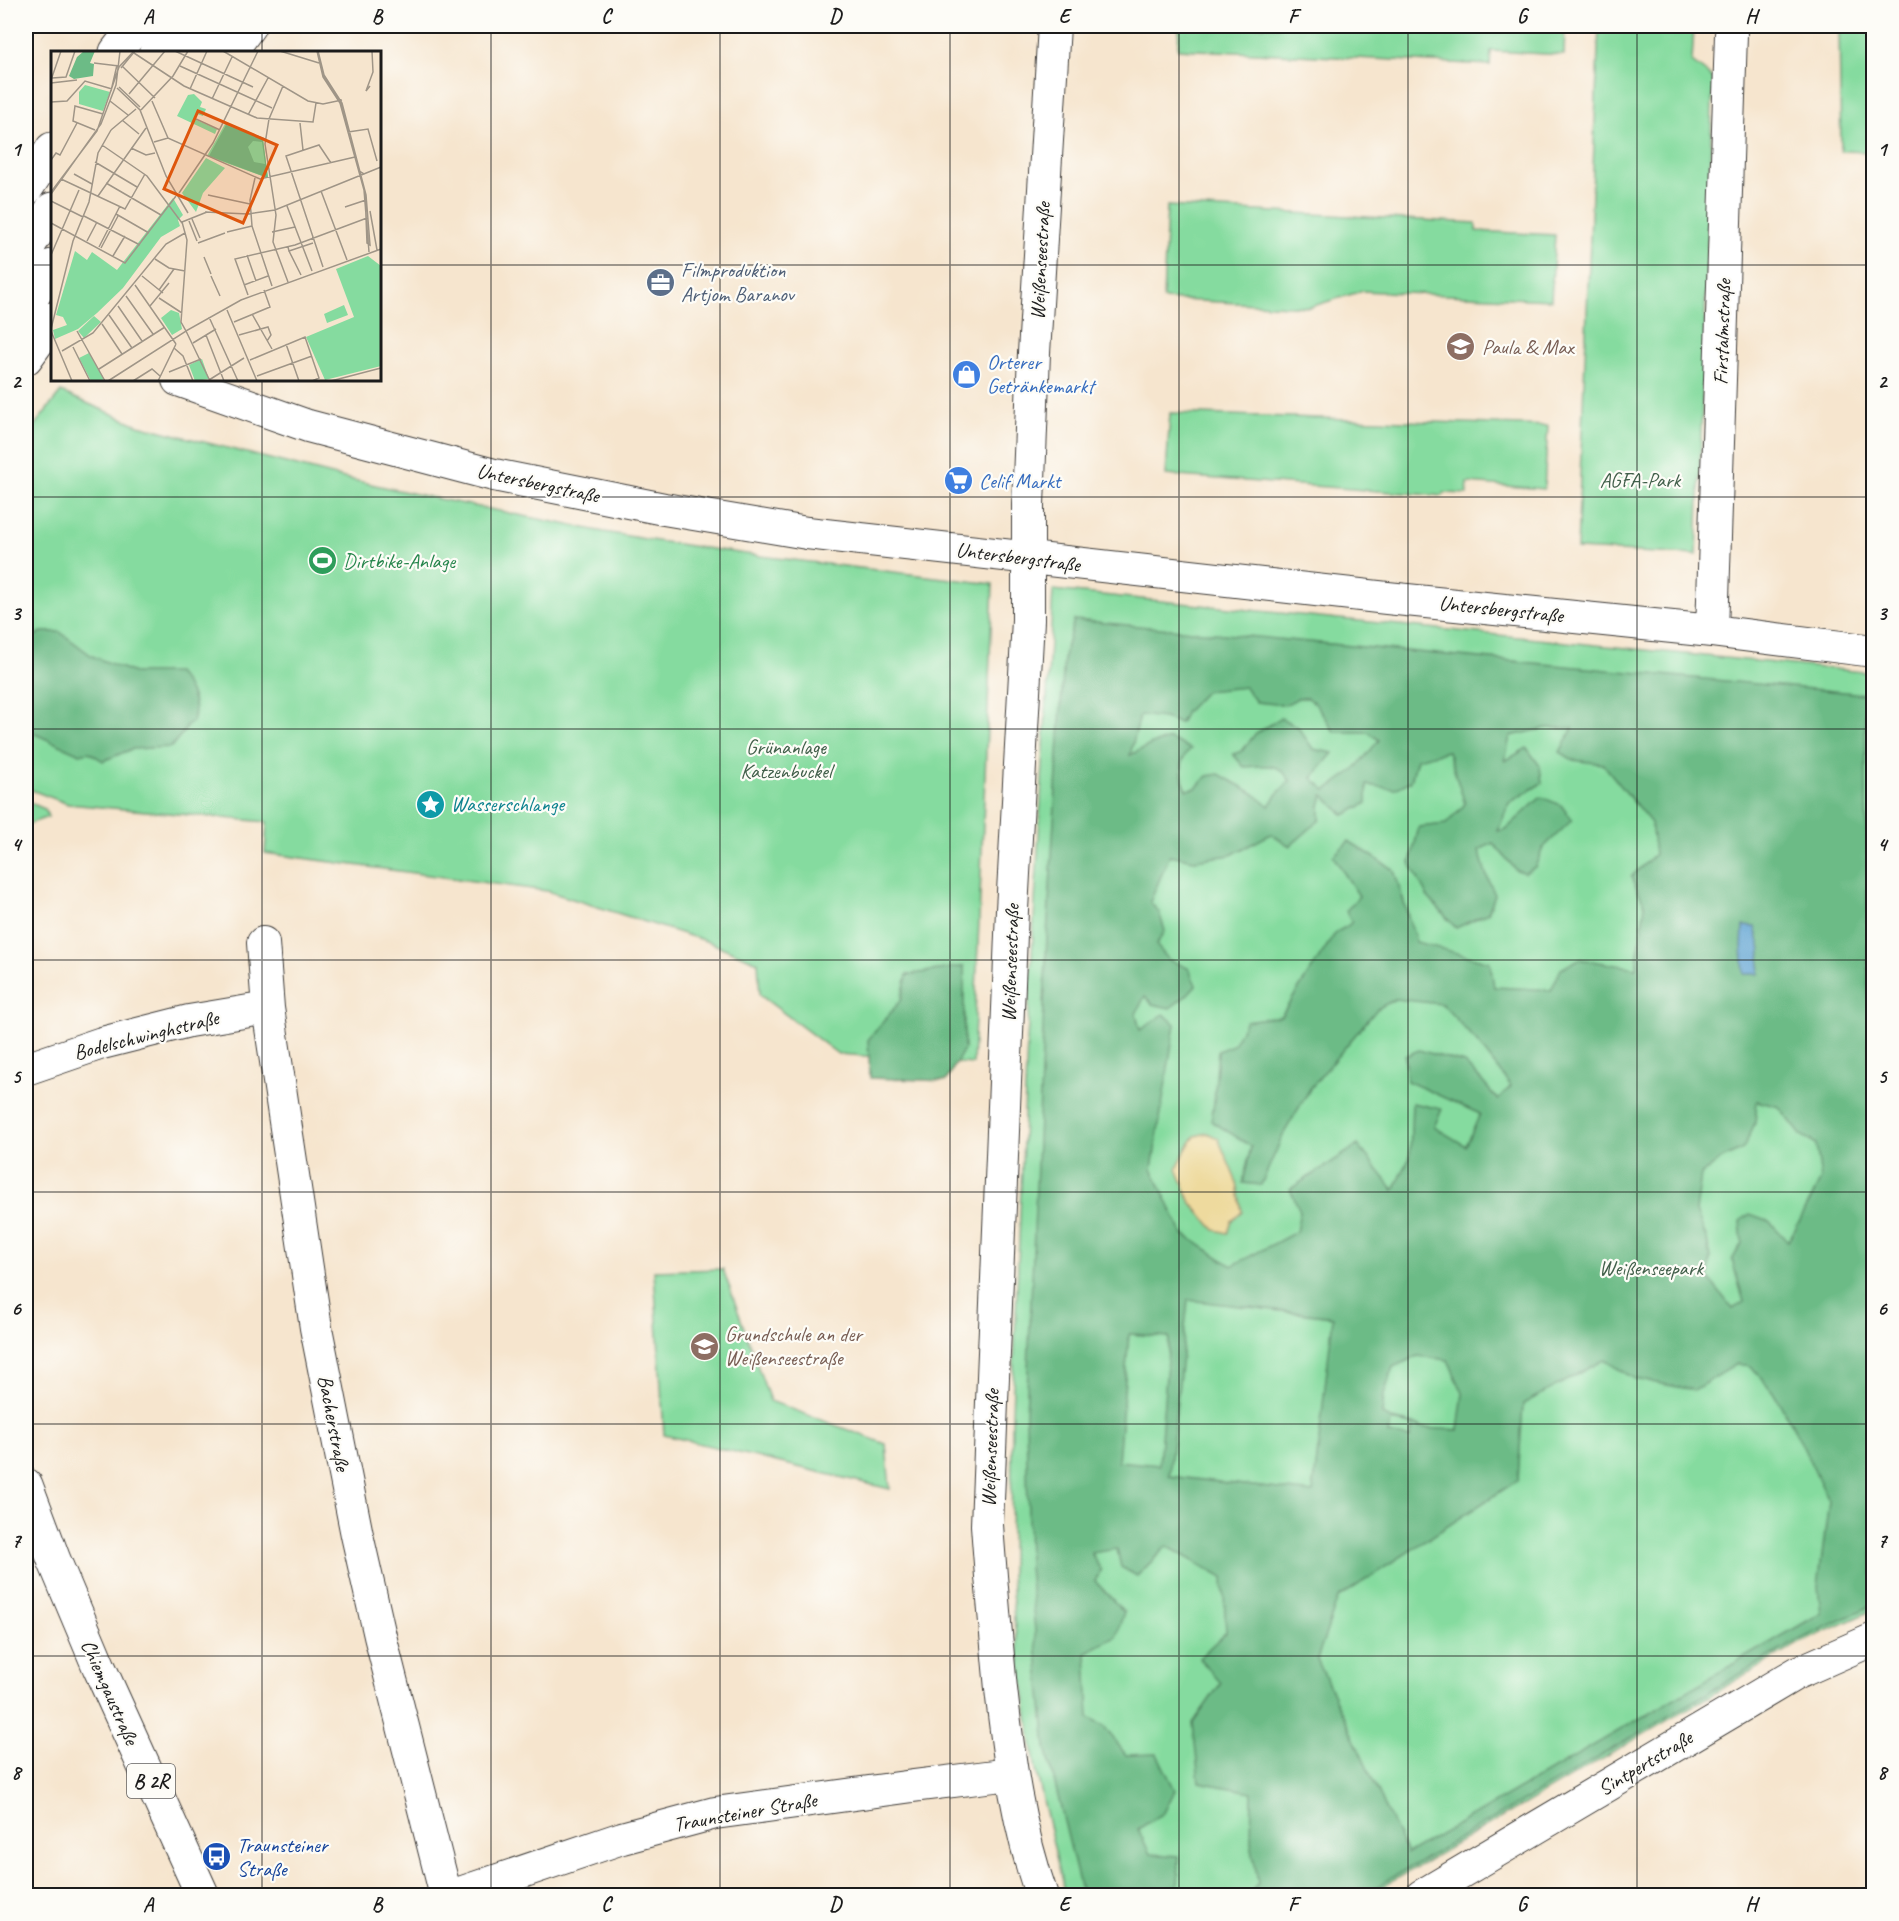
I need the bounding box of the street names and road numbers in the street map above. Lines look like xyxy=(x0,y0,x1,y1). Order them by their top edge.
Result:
street label: Weißenseestraße xyxy=(1024,199,1056,320)
street label: Firstalmstraße xyxy=(1707,277,1737,385)
street label: Untersbergstraße xyxy=(474,457,604,509)
street label: Untersbergstraße xyxy=(955,537,1084,578)
street label: Untersbergstraße xyxy=(1438,590,1566,629)
street label: Weißenseestraße xyxy=(995,902,1025,1022)
street label: Bodelschwinghstraße xyxy=(71,1004,223,1066)
street label: Bacherstraße xyxy=(312,1373,356,1475)
street label: Weißenseestraße xyxy=(975,1387,1005,1507)
street label: Chiemgaustraße xyxy=(75,1635,146,1751)
street label: Sintpertstraße xyxy=(1593,1724,1699,1801)
road number: B 2R xyxy=(127,1764,175,1798)
street label: Traunsteiner Straße xyxy=(672,1786,821,1837)

